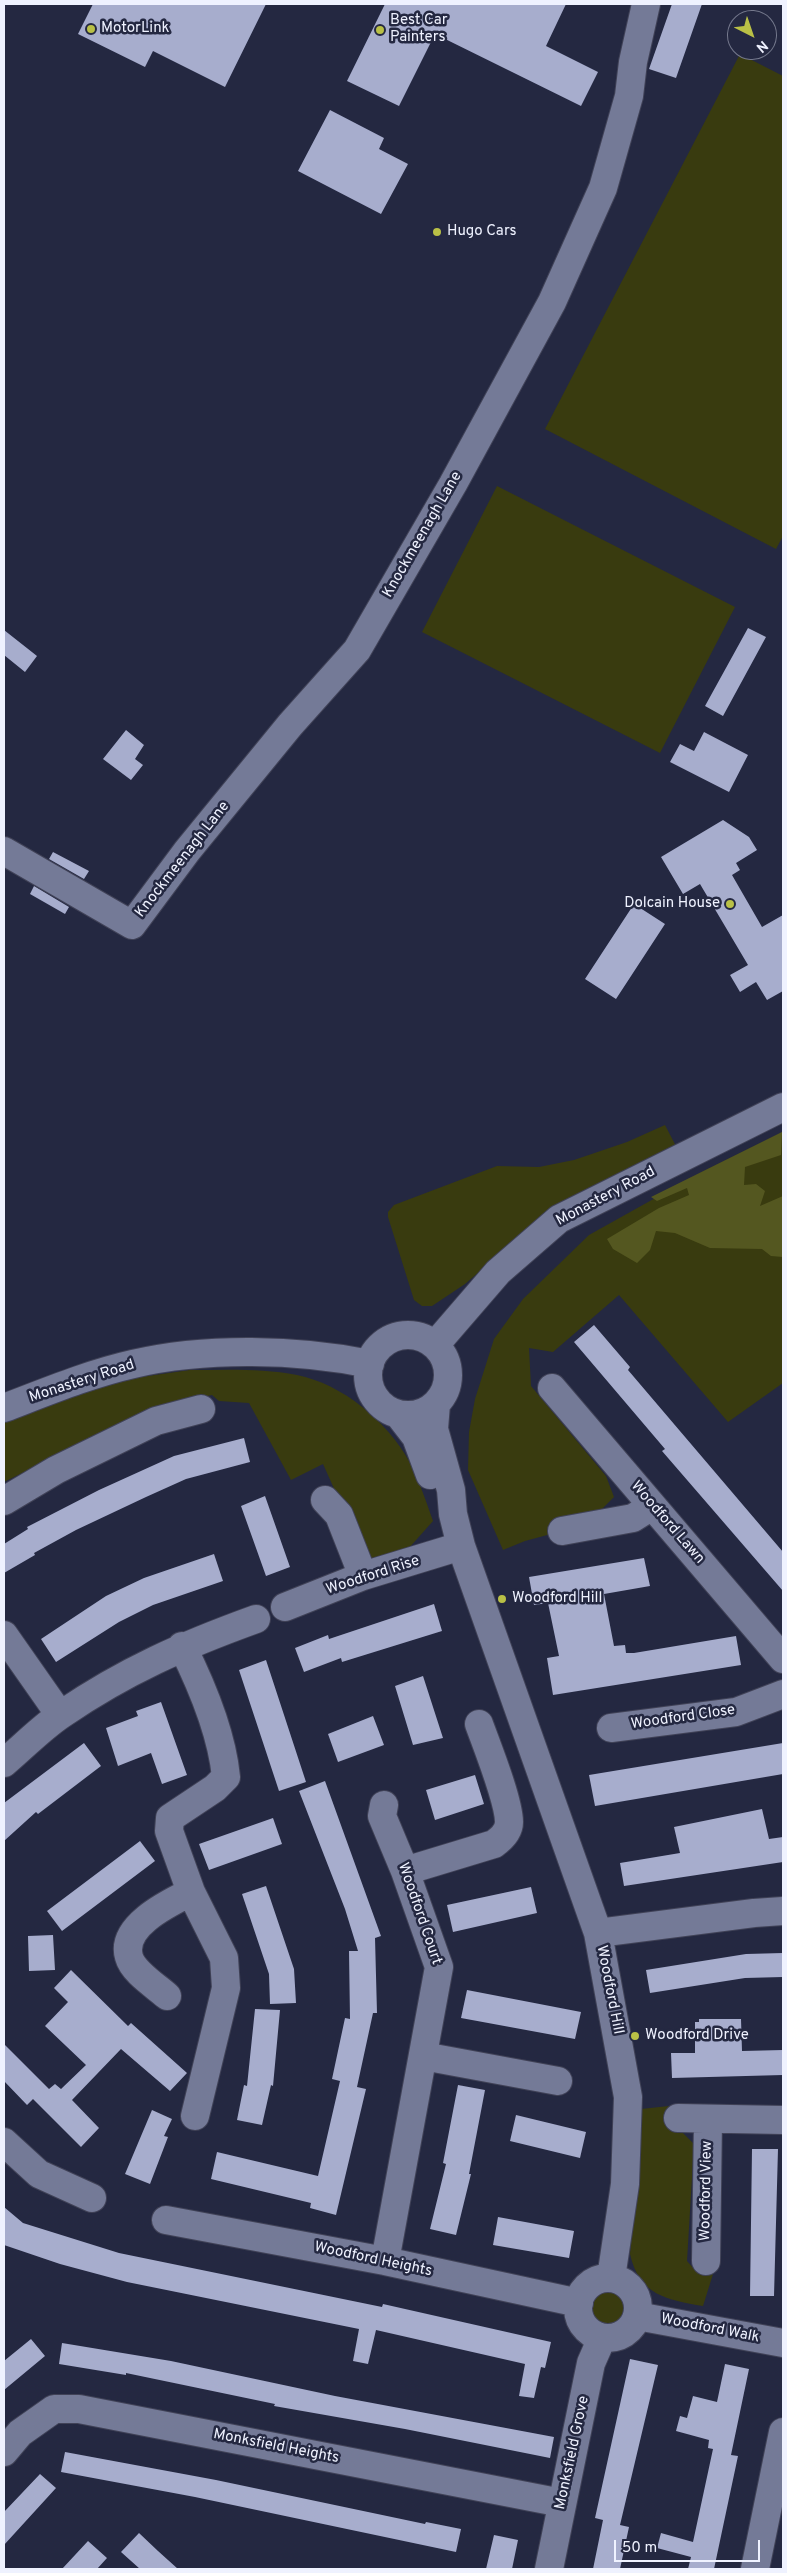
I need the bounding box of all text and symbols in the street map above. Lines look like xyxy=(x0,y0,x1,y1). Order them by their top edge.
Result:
north arrow xyxy=(727,10,777,60)
place label: Best Car Painters xyxy=(390,12,448,47)
place label: MotorLink xyxy=(101,20,170,38)
marker: MotorLink xyxy=(85,23,97,35)
marker: Best Car Painters xyxy=(374,24,386,36)
text: N xyxy=(752,36,771,56)
place label: Hugo Cars xyxy=(447,223,517,241)
marker: Hugo Cars xyxy=(431,226,443,238)
street label: Knockmeenagh Lane xyxy=(380,469,466,601)
street label: Knockmeenagh Lane xyxy=(132,798,234,922)
place label: Dolcain House xyxy=(624,895,720,913)
marker: Dolcain House xyxy=(724,898,736,910)
street label: Monastery Road xyxy=(553,1163,659,1231)
street label: Monastery Road xyxy=(27,1357,137,1407)
street label: Woodford Lawn xyxy=(626,1478,708,1568)
street label: Woodford Rise xyxy=(324,1552,422,1600)
place label: Woodford Hill xyxy=(512,1590,602,1608)
marker: Woodford Hill xyxy=(496,1593,508,1605)
street label: Woodford Close xyxy=(630,1702,736,1734)
street label: Woodford Court xyxy=(393,1861,445,1967)
street label: Woodford Hill xyxy=(592,1944,626,2036)
place label: Woodford Drive xyxy=(645,2027,749,2045)
marker: Woodford Drive xyxy=(629,2030,641,2042)
street label: Woodford View xyxy=(697,2141,717,2241)
street label: Woodford Heights xyxy=(312,2239,434,2281)
street label: Woodford Walk xyxy=(659,2311,761,2347)
street label: Monksfield Grove xyxy=(552,2394,594,2512)
street label: Monksfield Heights xyxy=(212,2426,340,2468)
scale bar xyxy=(617,2530,763,2562)
text: 50 m xyxy=(622,2539,657,2558)

